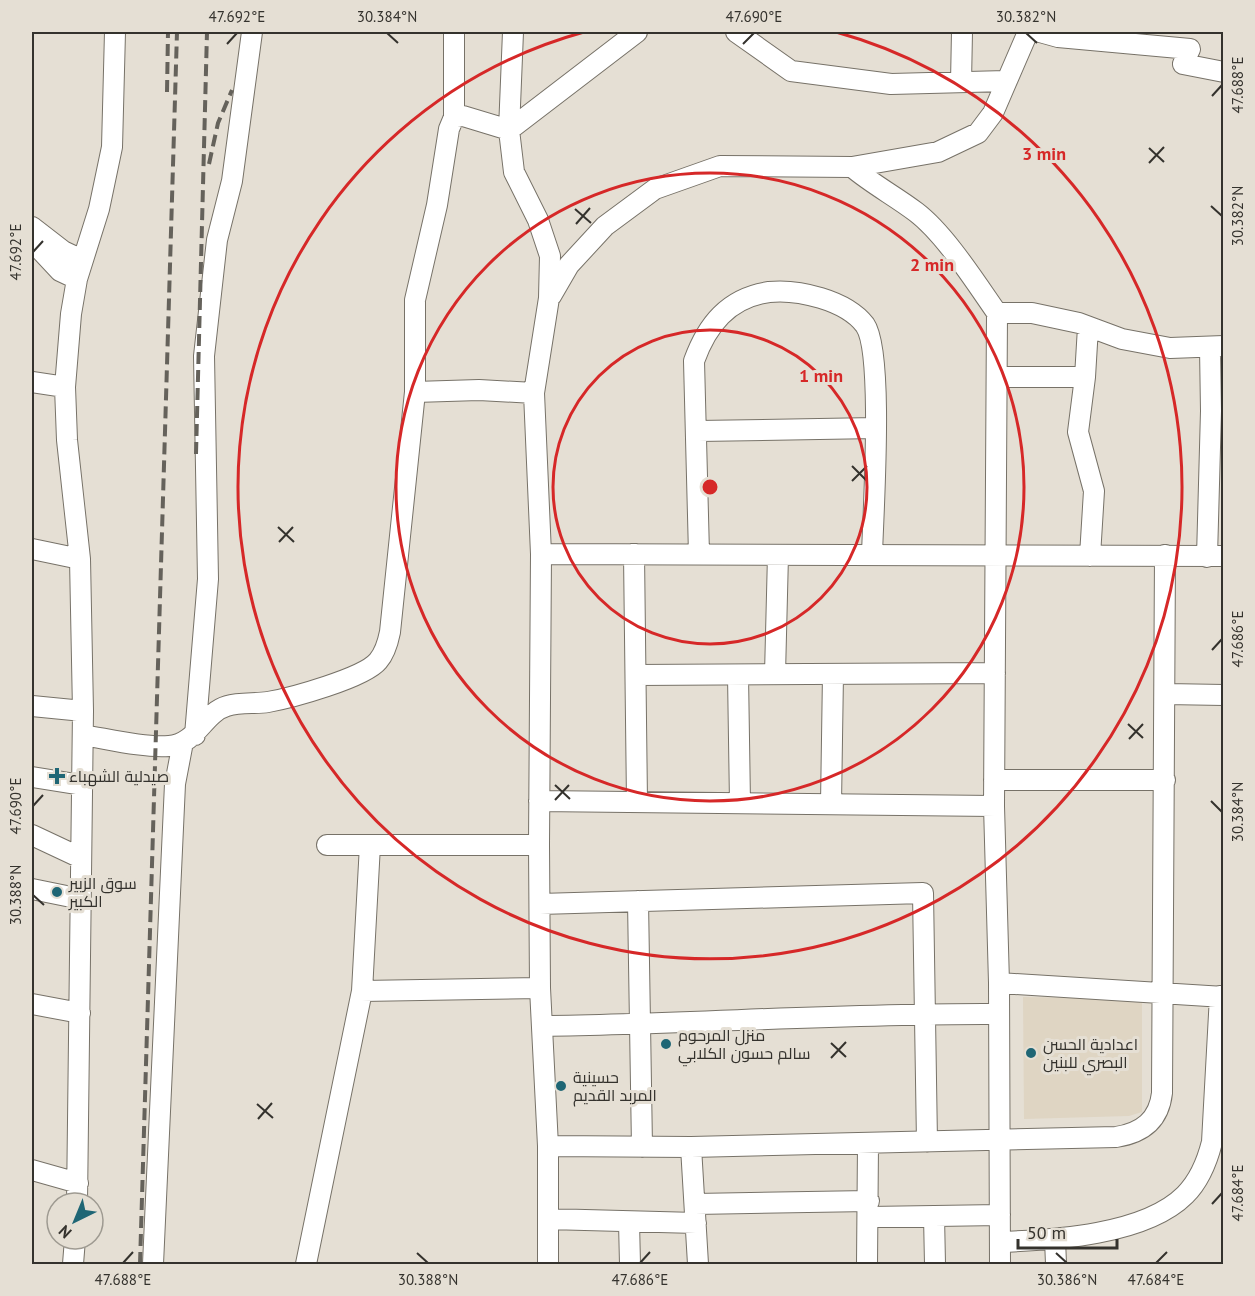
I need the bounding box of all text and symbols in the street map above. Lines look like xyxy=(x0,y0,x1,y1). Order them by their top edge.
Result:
text: 47.692°E xyxy=(209,7,265,26)
text: 30.384°N xyxy=(357,7,417,26)
text: 47.690°E xyxy=(726,7,782,26)
text: 30.382°N xyxy=(996,7,1056,26)
text: 47.688°E xyxy=(1228,57,1247,113)
text: 3 min xyxy=(1022,142,1066,165)
text: 30.382°N xyxy=(1228,186,1247,246)
text: 47.692°E xyxy=(6,224,25,280)
text: 2 min xyxy=(910,253,954,276)
text: 1 min xyxy=(799,364,843,387)
centre of rings xyxy=(700,477,720,497)
text: 47.686°E xyxy=(1228,611,1247,667)
place label: صيدلية الشهباء xyxy=(69,766,169,787)
marker: صيدلية الشهباء xyxy=(50,769,64,783)
text: 47.690°E xyxy=(6,778,25,834)
text: 30.384°N xyxy=(1228,782,1247,842)
text: 30.388°N xyxy=(6,865,25,925)
place label: سوق الزبير الكبير xyxy=(68,873,137,911)
marker: سوق الزبير الكبير xyxy=(50,885,64,899)
place label: منزل المرحوم سالم حسون الكلابي xyxy=(678,1025,810,1067)
place label: اعدادية الحسن البصري للبنين xyxy=(1043,1034,1138,1076)
marker: منزل المرحوم سالم حسون الكلابي xyxy=(659,1037,673,1051)
marker: اعدادية الحسن البصري للبنين xyxy=(1024,1046,1038,1060)
place label: حسينية المربد القديم xyxy=(573,1067,657,1107)
marker: حسينية المربد القديم xyxy=(554,1079,568,1093)
text: 47.684°E xyxy=(1228,1165,1247,1221)
north arrow xyxy=(45,1191,105,1251)
scale bar xyxy=(1018,1212,1117,1250)
text: N xyxy=(54,1221,75,1243)
text: 50 m xyxy=(1027,1221,1066,1244)
text: 47.688°E xyxy=(95,1270,151,1289)
text: 30.388°N xyxy=(398,1270,458,1289)
text: 47.686°E xyxy=(612,1270,668,1289)
text: 30.386°N xyxy=(1037,1270,1097,1289)
text: 47.684°E xyxy=(1128,1270,1184,1289)

